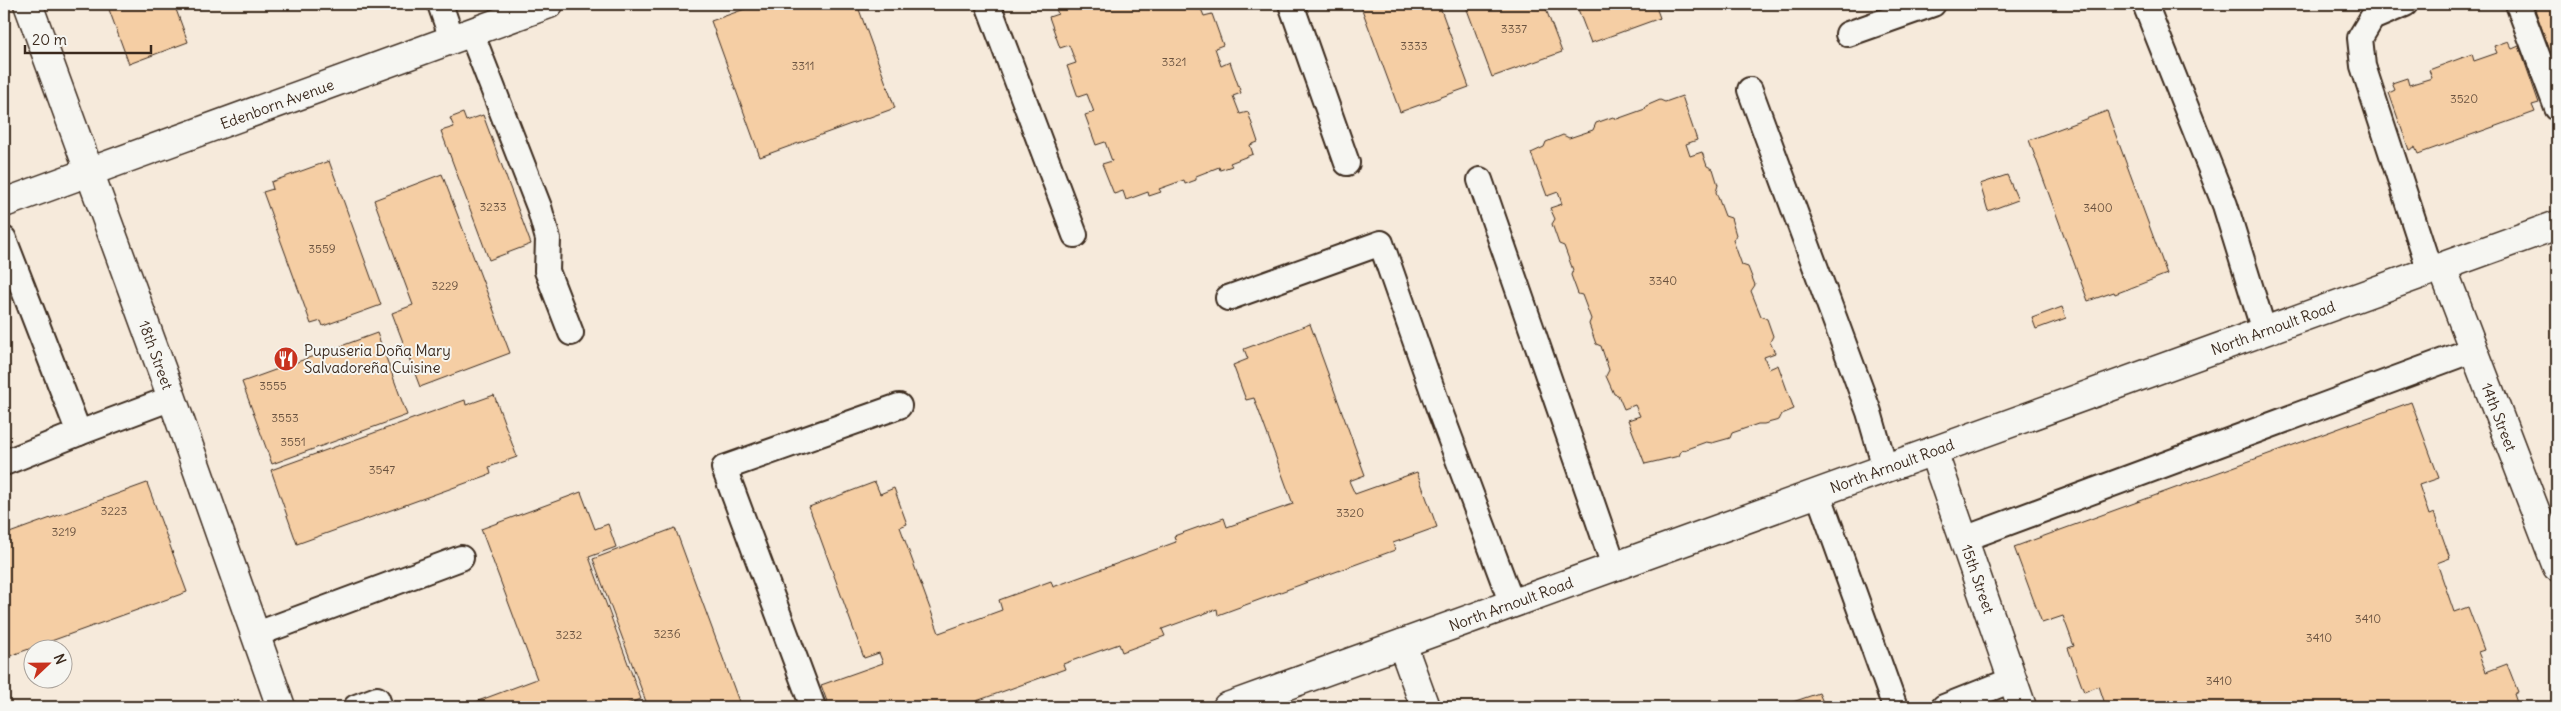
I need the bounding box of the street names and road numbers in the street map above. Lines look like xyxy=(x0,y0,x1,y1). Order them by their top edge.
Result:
street label: Edenborn Avenue xyxy=(218,75,336,133)
street label: North Arnoult Road xyxy=(2208,297,2338,359)
street label: 18th Street xyxy=(135,318,177,392)
street label: 14th Street xyxy=(2477,380,2521,454)
street label: North Arnoult Road xyxy=(1827,435,1957,497)
street label: 15th Street xyxy=(1957,542,1999,616)
street label: North Arnoult Road xyxy=(1446,573,1576,635)

